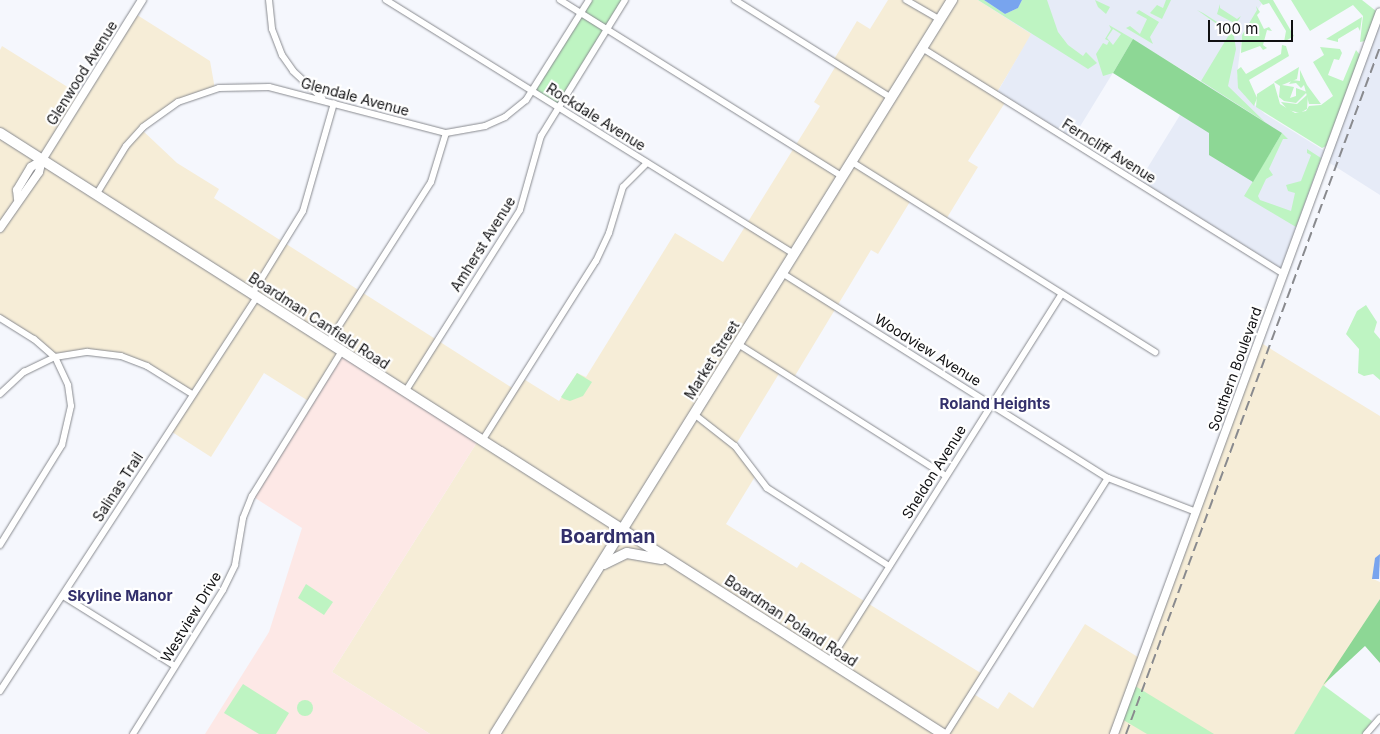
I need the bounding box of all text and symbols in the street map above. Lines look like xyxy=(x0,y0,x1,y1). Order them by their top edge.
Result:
scale bar xyxy=(1210,10,1295,42)
street label: Glenwood Avenue xyxy=(43,18,121,128)
text: 100 m xyxy=(1216,19,1258,38)
street label: Glendale Avenue xyxy=(299,74,411,120)
street label: Rockdale Avenue xyxy=(543,80,649,154)
street label: Ferncliff Avenue xyxy=(1059,115,1159,187)
street label: Amherst Avenue xyxy=(447,193,519,295)
street label: Boardman Canfield Road xyxy=(246,269,392,373)
street label: Southern Boulevard xyxy=(1205,305,1265,433)
street label: Woodview Avenue xyxy=(872,310,984,390)
street label: Market Street xyxy=(681,318,743,402)
district label: Roland Heights xyxy=(940,395,1050,413)
street label: Sheldon Avenue xyxy=(898,422,970,522)
street label: Salinas Trail xyxy=(89,449,147,525)
district label: Boardman xyxy=(561,526,655,548)
street label: Westview Drive xyxy=(157,569,225,665)
street label: Boardman Poland Road xyxy=(722,572,860,670)
district label: Skyline Manor xyxy=(68,587,172,605)

